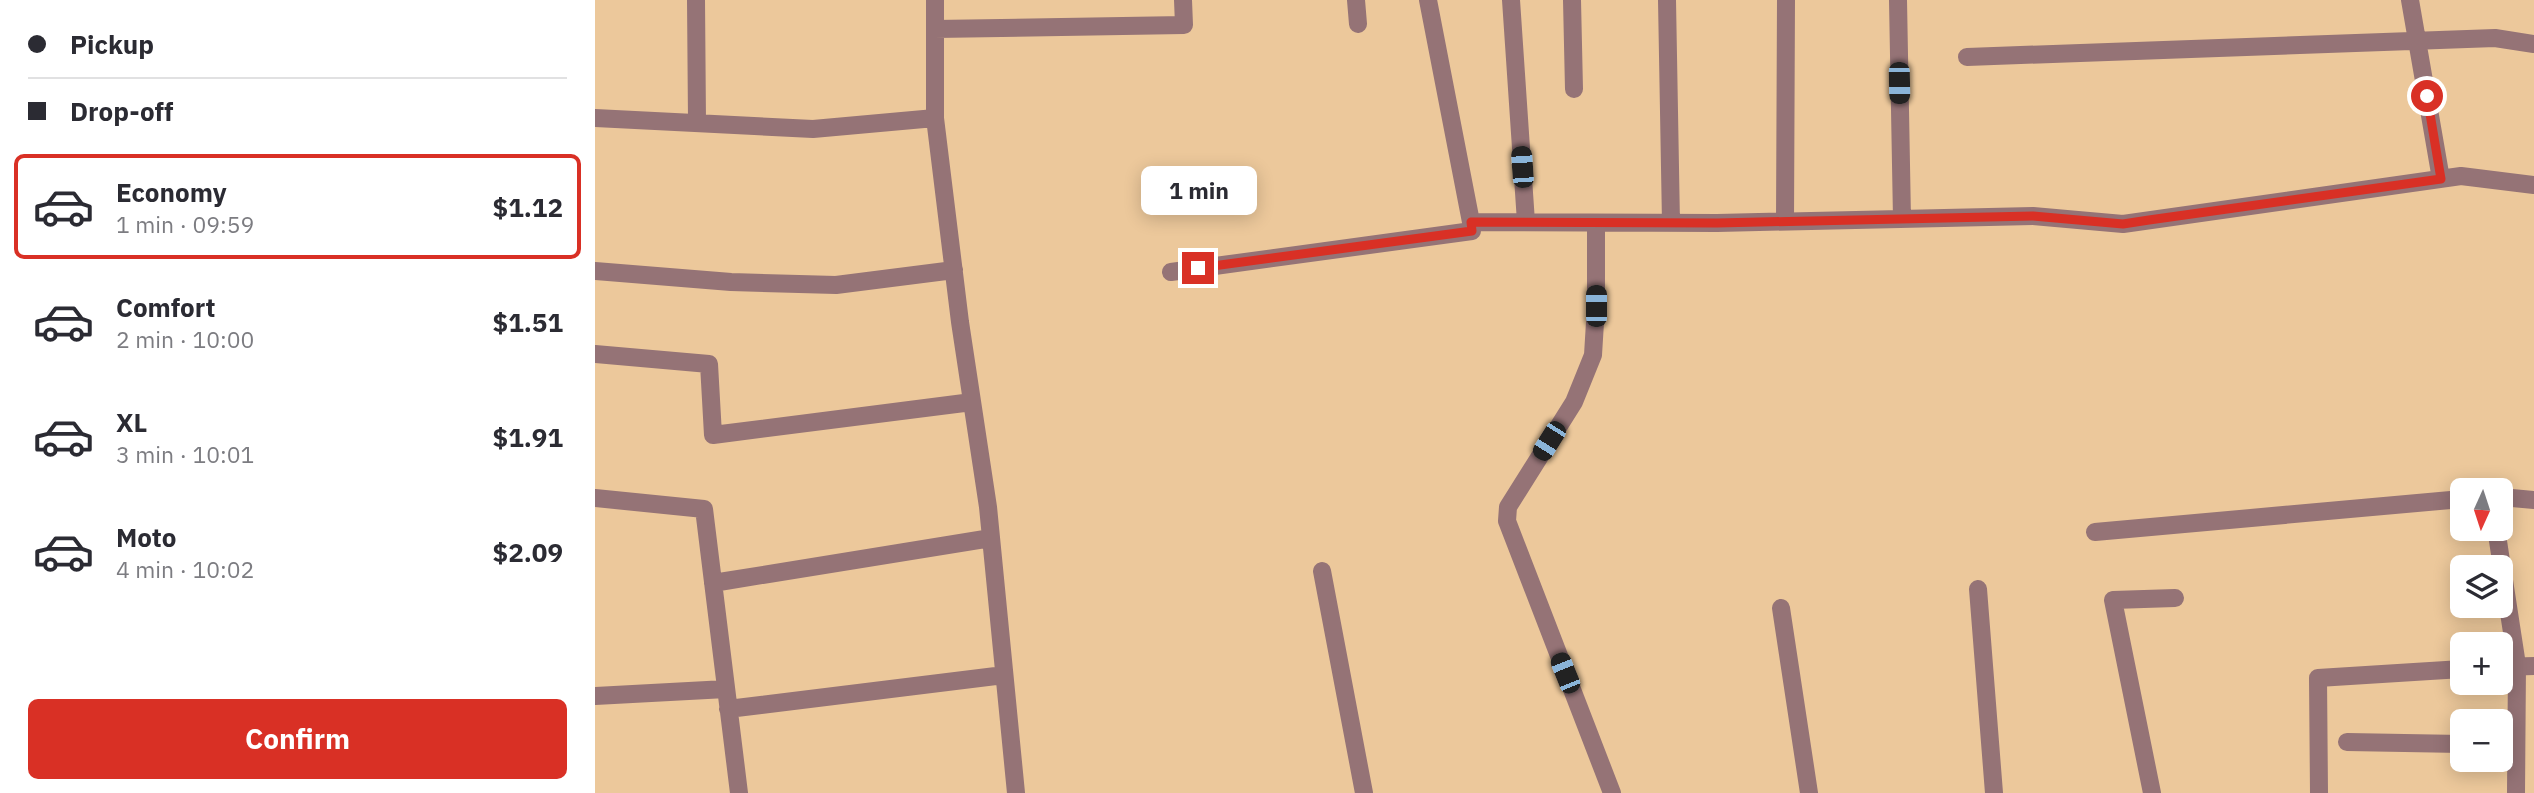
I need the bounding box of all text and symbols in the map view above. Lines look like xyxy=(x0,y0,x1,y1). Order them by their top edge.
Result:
text: Pickup xyxy=(70,27,154,61)
car xyxy=(1889,62,1910,104)
route start xyxy=(2411,80,2443,112)
text: Drop-off xyxy=(70,94,173,128)
car xyxy=(1511,145,1534,189)
callout: 1 min xyxy=(1140,166,1256,216)
icon: car xyxy=(32,175,95,238)
text: Economy xyxy=(116,175,227,209)
text: 1 min xyxy=(1169,175,1229,205)
text: $1.12 xyxy=(493,190,563,224)
text: 1 min · 09:59 xyxy=(116,209,254,239)
route end xyxy=(1182,252,1214,284)
car xyxy=(1586,285,1607,327)
icon: car xyxy=(32,290,95,353)
text: Comfort xyxy=(116,290,215,324)
text: $1.51 xyxy=(493,305,563,339)
text: 2 min · 10:00 xyxy=(116,324,254,354)
icon: car xyxy=(32,405,95,468)
text: XL xyxy=(116,405,147,439)
car xyxy=(1529,418,1570,464)
text: $1.91 xyxy=(493,420,563,454)
text: 3 min · 10:01 xyxy=(116,439,254,469)
north arrow xyxy=(2450,478,2513,541)
map controls xyxy=(2450,478,2513,772)
icon: car xyxy=(32,520,95,583)
text: Moto xyxy=(116,520,176,554)
text: $2.09 xyxy=(493,535,563,569)
text: 4 min · 10:02 xyxy=(116,554,254,584)
button: layers xyxy=(2450,555,2513,618)
button: + xyxy=(2450,632,2513,695)
car xyxy=(1548,650,1583,696)
button: Confirm xyxy=(28,699,567,779)
button: − xyxy=(2450,709,2513,772)

